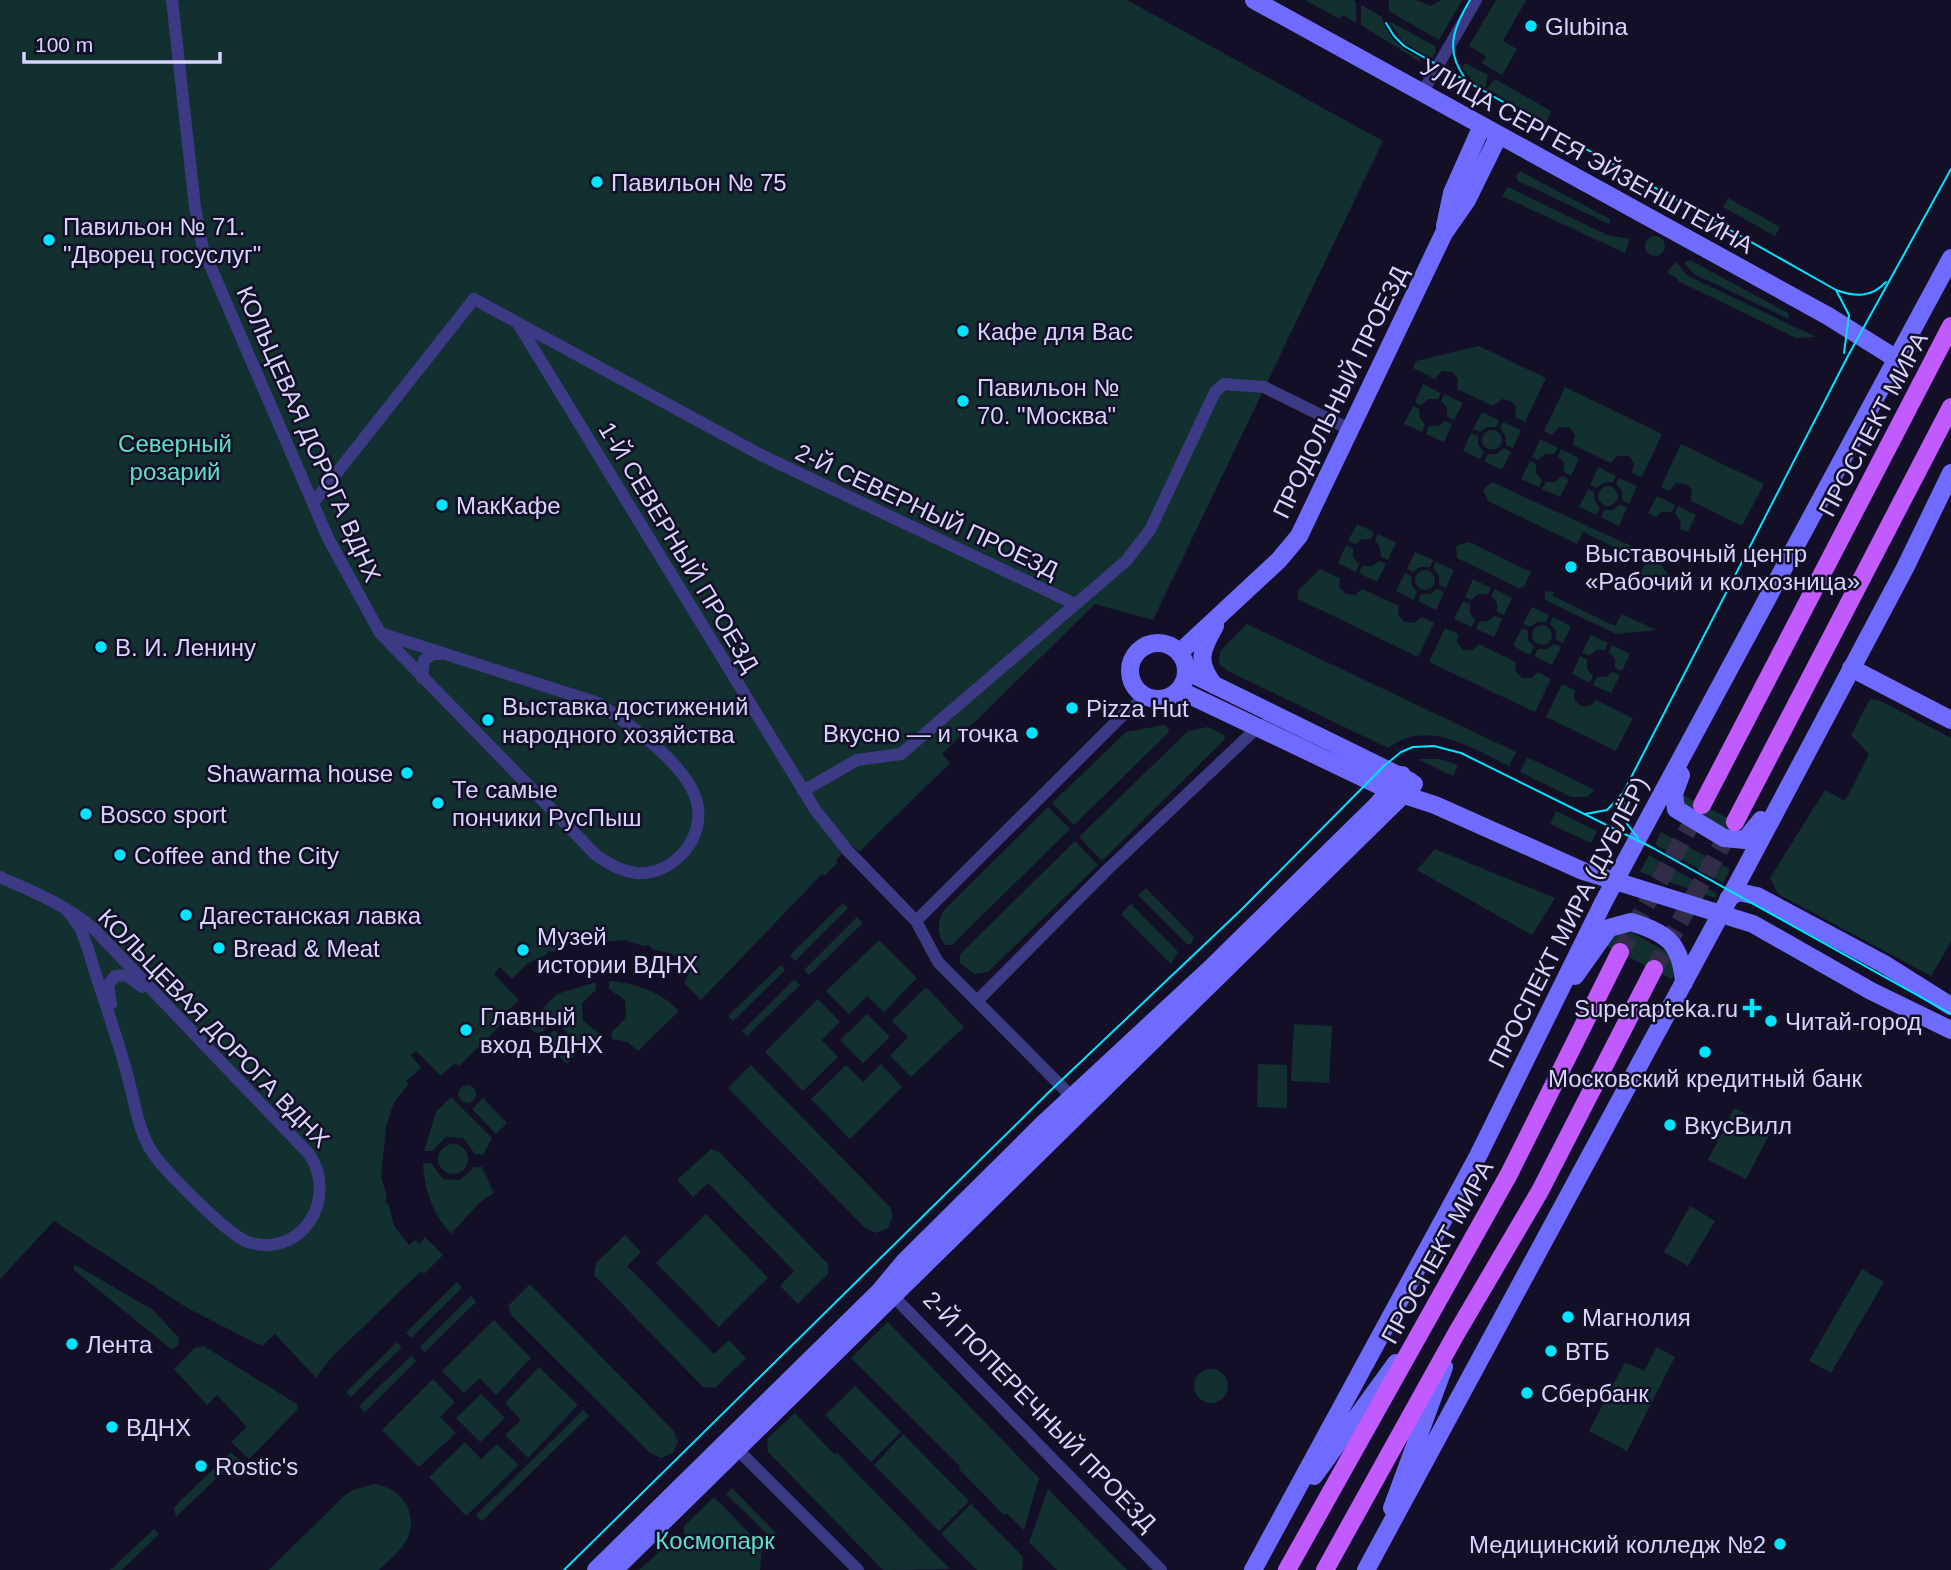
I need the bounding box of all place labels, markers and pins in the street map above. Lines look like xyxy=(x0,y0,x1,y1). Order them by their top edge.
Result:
place label: Glubina xyxy=(1545,13,1628,40)
marker: Glubina xyxy=(1523,18,1539,34)
place label: Павильон № 75 xyxy=(611,169,787,196)
marker: Павильон № 75 xyxy=(589,174,605,190)
place label: Павильон № 71. "Дворец госуслуг" xyxy=(63,213,261,268)
marker: Павильон № 71. "Дворец госуслуг" xyxy=(41,232,57,248)
place label: Кафе для Вас xyxy=(977,318,1133,345)
marker: Кафе для Вас xyxy=(955,323,971,339)
place label: Павильон № 70. "Москва" xyxy=(977,374,1119,429)
marker: Павильон № 70. "Москва" xyxy=(955,393,971,409)
place label: МакКафе xyxy=(456,492,561,519)
marker: МакКафе xyxy=(434,497,450,513)
place label: Выставочный центр «Рабочий и колхозница» xyxy=(1585,540,1860,595)
marker: Выставочный центр «Рабочий и колхозница» xyxy=(1563,559,1579,575)
place label: В. И. Ленину xyxy=(115,634,256,661)
marker: В. И. Ленину xyxy=(93,639,109,655)
place label: Выставка достижений народного хозяйства xyxy=(502,693,748,748)
place label: Pizza Hut xyxy=(1086,695,1189,722)
marker: Pizza Hut xyxy=(1064,700,1080,716)
marker: Выставка достижений народного хозяйства xyxy=(480,712,496,728)
place label: Вкусно — и точка xyxy=(823,720,1019,747)
marker: Вкусно — и точка xyxy=(1024,725,1040,741)
place label: Shawarma house xyxy=(206,760,393,787)
marker: Shawarma house xyxy=(399,765,415,781)
place label: Те самые пончики РусПыш xyxy=(452,776,642,831)
marker: Те самые пончики РусПыш xyxy=(430,795,446,811)
place label: Bosco sport xyxy=(100,801,227,828)
marker: Bosco sport xyxy=(78,806,94,822)
place label: Coffee and the City xyxy=(134,842,339,869)
marker: Coffee and the City xyxy=(112,847,128,863)
place label: Дагестанская лавка xyxy=(200,902,422,929)
marker: Дагестанская лавка xyxy=(178,907,194,923)
place label: Музей истории ВДНХ xyxy=(537,923,698,978)
place label: Bread & Meat xyxy=(233,935,380,962)
marker: Bread & Meat xyxy=(211,940,227,956)
marker: Музей истории ВДНХ xyxy=(515,942,531,958)
place label: Superapteka.ru xyxy=(1574,995,1738,1022)
marker: Superapteka.ru xyxy=(1744,1000,1760,1016)
place label: Главный вход ВДНХ xyxy=(480,1003,603,1058)
place label: Читай-город xyxy=(1785,1008,1922,1035)
marker: Читай-город xyxy=(1763,1013,1779,1029)
marker: Главный вход ВДНХ xyxy=(458,1022,474,1038)
marker: Московский кредитный банк xyxy=(1697,1044,1713,1060)
place label: Московский кредитный банк xyxy=(1548,1065,1863,1092)
place label: ВкусВилл xyxy=(1684,1112,1792,1139)
marker: ВкусВилл xyxy=(1662,1117,1678,1133)
place label: Магнолия xyxy=(1582,1304,1691,1331)
marker: Магнолия xyxy=(1560,1309,1576,1325)
place label: Лента xyxy=(86,1331,153,1358)
marker: Лента xyxy=(64,1336,80,1352)
place label: ВТБ xyxy=(1565,1338,1610,1365)
marker: ВТБ xyxy=(1543,1343,1559,1359)
place label: Сбербанк xyxy=(1541,1380,1649,1407)
marker: Сбербанк xyxy=(1519,1385,1535,1401)
place label: ВДНХ xyxy=(126,1414,191,1441)
marker: ВДНХ xyxy=(104,1419,120,1435)
place label: Rostic's xyxy=(215,1453,298,1480)
marker: Rostic's xyxy=(193,1458,209,1474)
place label: Медицинский колледж №2 xyxy=(1469,1531,1766,1558)
marker: Медицинский колледж №2 xyxy=(1772,1536,1788,1552)

